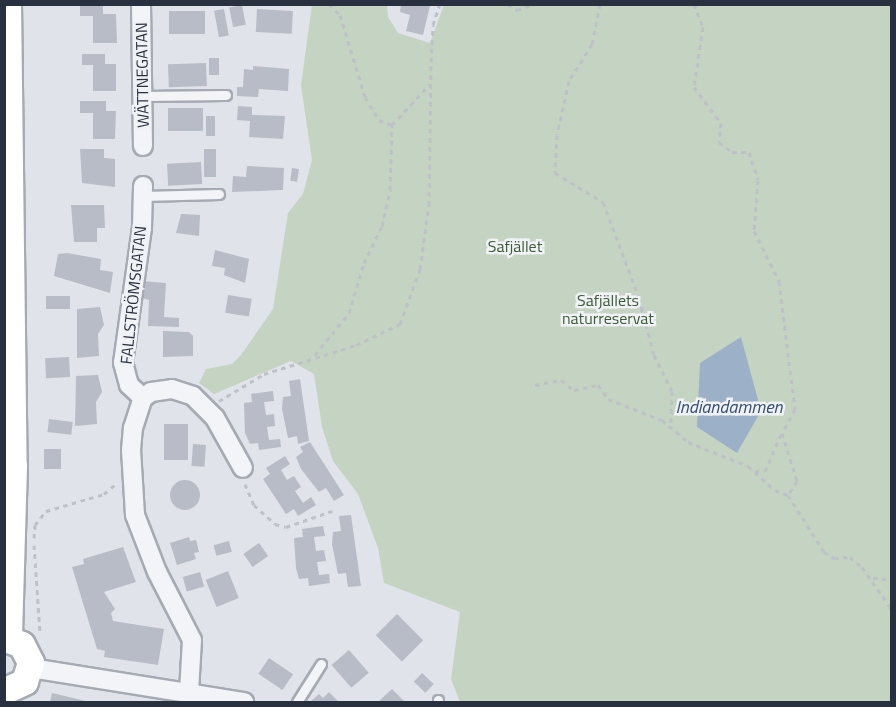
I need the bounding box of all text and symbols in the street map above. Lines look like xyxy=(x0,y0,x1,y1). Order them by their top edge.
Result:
street label: WÄTTNEGATAN xyxy=(131,22,153,128)
street label: FALLSTRÖMSGATAN xyxy=(116,225,150,365)
park label: Safjället xyxy=(488,236,542,256)
park label: Safjällets naturreservat xyxy=(562,290,654,328)
water label: Indiandammen xyxy=(676,396,782,418)

